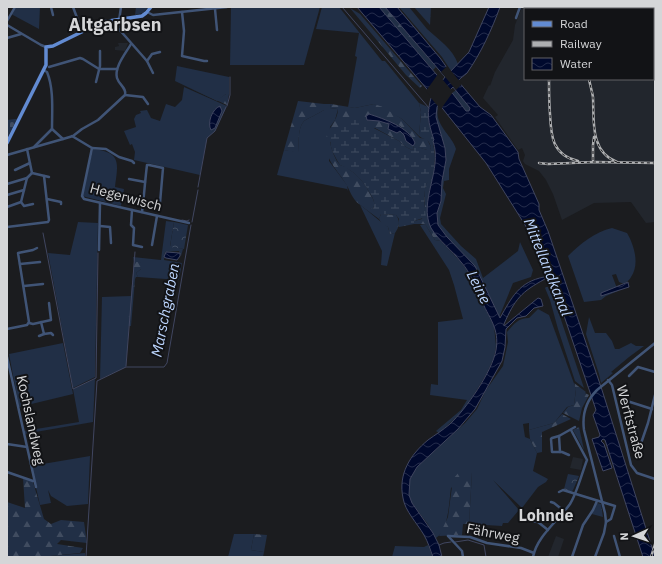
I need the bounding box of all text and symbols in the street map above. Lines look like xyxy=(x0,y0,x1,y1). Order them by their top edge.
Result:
legend xyxy=(524,8,654,80)
district label: Altgarbsen xyxy=(69,13,161,36)
text: Road xyxy=(560,16,588,31)
text: Railway xyxy=(560,36,602,51)
text: Water xyxy=(560,56,593,71)
street label: Hegerwisch xyxy=(88,179,164,215)
water label: Mittellandkanal xyxy=(520,215,576,319)
water label: Marschgraben xyxy=(147,261,183,359)
water label: Leine xyxy=(463,267,496,307)
street label: Kochslandweg xyxy=(13,373,49,467)
street label: Werftstraße xyxy=(613,383,650,461)
district label: Lohnde xyxy=(518,505,574,525)
north arrow xyxy=(614,516,654,556)
street label: Fährweg xyxy=(465,519,522,547)
text: N xyxy=(617,532,631,541)

